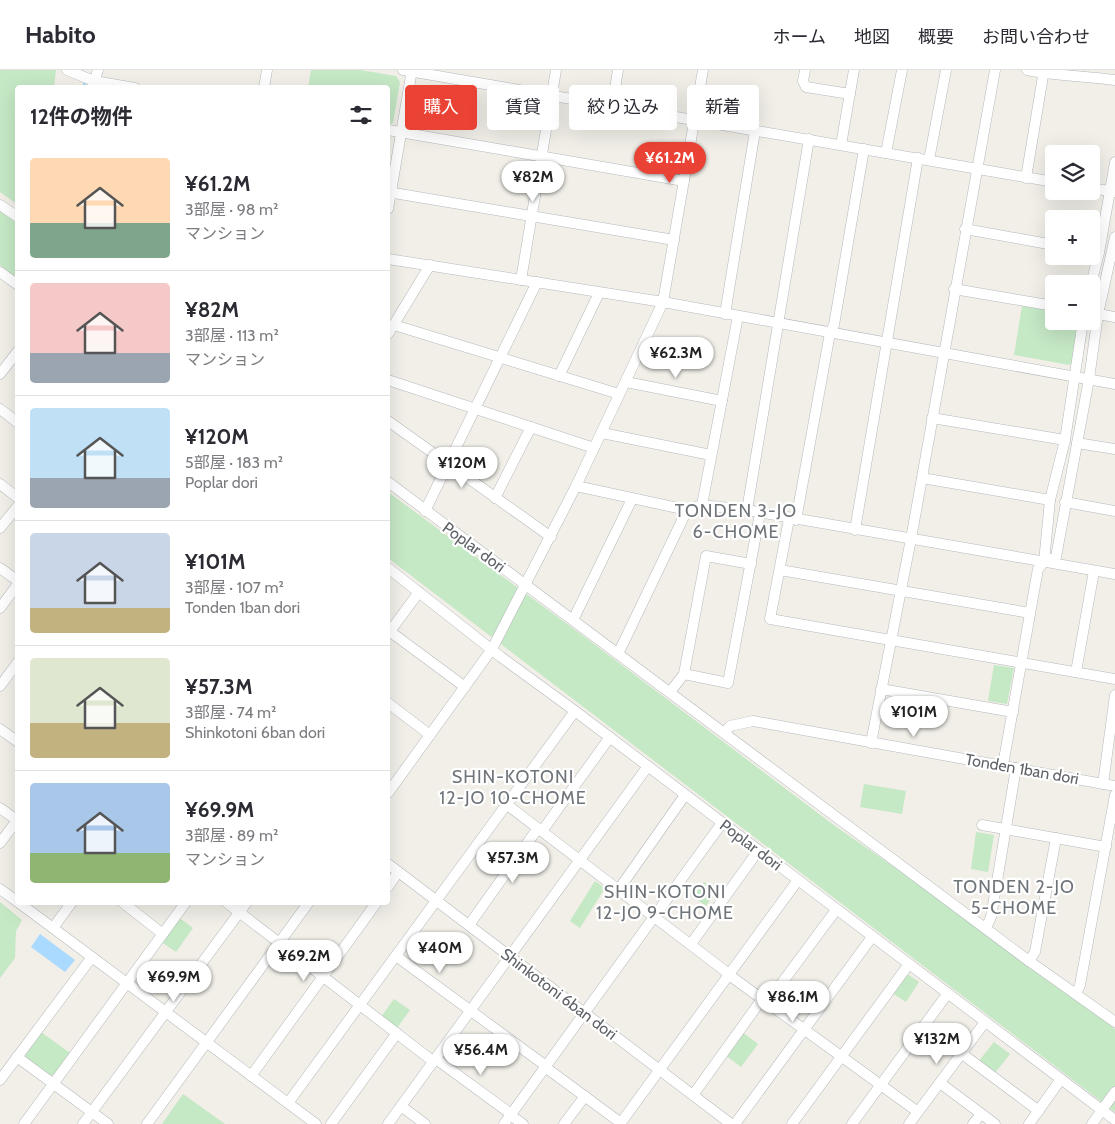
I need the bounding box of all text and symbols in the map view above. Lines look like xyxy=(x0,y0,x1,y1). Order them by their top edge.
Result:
text: Habito xyxy=(25,20,96,49)
text: ホーム xyxy=(773,26,826,48)
text: 地図 xyxy=(854,26,890,48)
text: 概要 xyxy=(918,26,954,48)
text: お問い合わせ xyxy=(982,26,1090,48)
chip: 購入 xyxy=(405,85,477,130)
chip: 賃貸 xyxy=(487,85,559,130)
chip: 絞り込み xyxy=(569,85,677,130)
chip: 新着 xyxy=(687,85,759,130)
icon: filters xyxy=(347,101,375,129)
text: 12件の物件 xyxy=(30,104,133,129)
pin: ¥61.2M xyxy=(629,142,711,184)
map controls xyxy=(1045,145,1100,330)
button: layers xyxy=(1045,145,1100,200)
text: ¥61.2M xyxy=(645,148,695,167)
pin: ¥82M xyxy=(503,160,563,203)
text: ¥82M xyxy=(512,167,554,186)
text: ¥61.2M xyxy=(185,171,251,196)
icon: home xyxy=(70,178,130,238)
text: 3部屋 · 98 m² xyxy=(185,200,278,219)
button: + xyxy=(1045,210,1100,265)
text: マンション xyxy=(185,224,265,243)
button: − xyxy=(1045,275,1100,330)
text: ¥82M xyxy=(185,297,239,322)
icon: home xyxy=(70,303,130,363)
text: 3部屋 · 113 m² xyxy=(185,326,279,345)
pin: ¥62.3M xyxy=(635,336,717,379)
text: ¥62.3M xyxy=(650,343,702,362)
text: マンション xyxy=(185,350,265,369)
text: ¥120M xyxy=(185,424,249,449)
icon: home xyxy=(70,428,130,488)
pin: ¥120M xyxy=(427,446,497,489)
text: 5部屋 · 183 m² xyxy=(185,453,283,472)
text: ¥120M xyxy=(438,453,486,472)
text: Poplar dori xyxy=(185,473,258,492)
district label: TONDEN 3-JO 6-CHOME xyxy=(675,500,797,543)
street label: Poplar dori xyxy=(439,518,509,576)
text: ¥101M xyxy=(185,549,246,574)
icon: home xyxy=(70,553,130,613)
text: 3部屋 · 107 m² xyxy=(185,578,284,597)
text: Tonden 1ban dori xyxy=(185,598,300,617)
text: ¥57.3M xyxy=(185,674,252,699)
icon: home xyxy=(70,678,130,738)
pin: ¥101M xyxy=(879,696,949,738)
text: ¥101M xyxy=(891,702,937,721)
text: 3部屋 · 74 m² xyxy=(185,703,276,722)
text: Shinkotoni 6ban dori xyxy=(185,723,325,742)
street label: Tonden 1ban dori xyxy=(964,750,1080,788)
district label: SHIN-KOTONI 12-JO 10-CHOME xyxy=(439,766,587,809)
text: ¥69.9M xyxy=(185,797,254,822)
icon: home xyxy=(70,803,130,863)
street label: Poplar dori xyxy=(716,815,786,875)
text: 3部屋 · 89 m² xyxy=(185,826,278,845)
pin: ¥57.3M xyxy=(472,842,554,884)
text: ¥57.3M xyxy=(487,848,539,867)
text: マンション xyxy=(185,850,265,869)
district label: TONDEN 2-JO 5-CHOME xyxy=(953,876,1075,919)
district label: SHIN-KOTONI 12-JO 9-CHOME xyxy=(596,881,734,924)
pin: ¥40M xyxy=(410,932,470,974)
text: ¥40M xyxy=(418,938,462,957)
pin: ¥69.2M xyxy=(263,940,345,982)
street label: Shinkotoni 6ban dori xyxy=(497,944,621,1044)
text: ¥69.2M xyxy=(278,946,330,965)
pin: ¥69.9M xyxy=(133,960,215,1003)
text: ¥69.9M xyxy=(148,967,200,986)
pin: ¥86.1M xyxy=(752,980,834,1023)
text: ¥86.1M xyxy=(768,987,818,1006)
pin: ¥132M xyxy=(902,1022,972,1065)
text: ¥132M xyxy=(914,1029,960,1048)
pin: ¥56.4M xyxy=(440,1034,522,1076)
text: ¥56.4M xyxy=(454,1040,508,1059)

